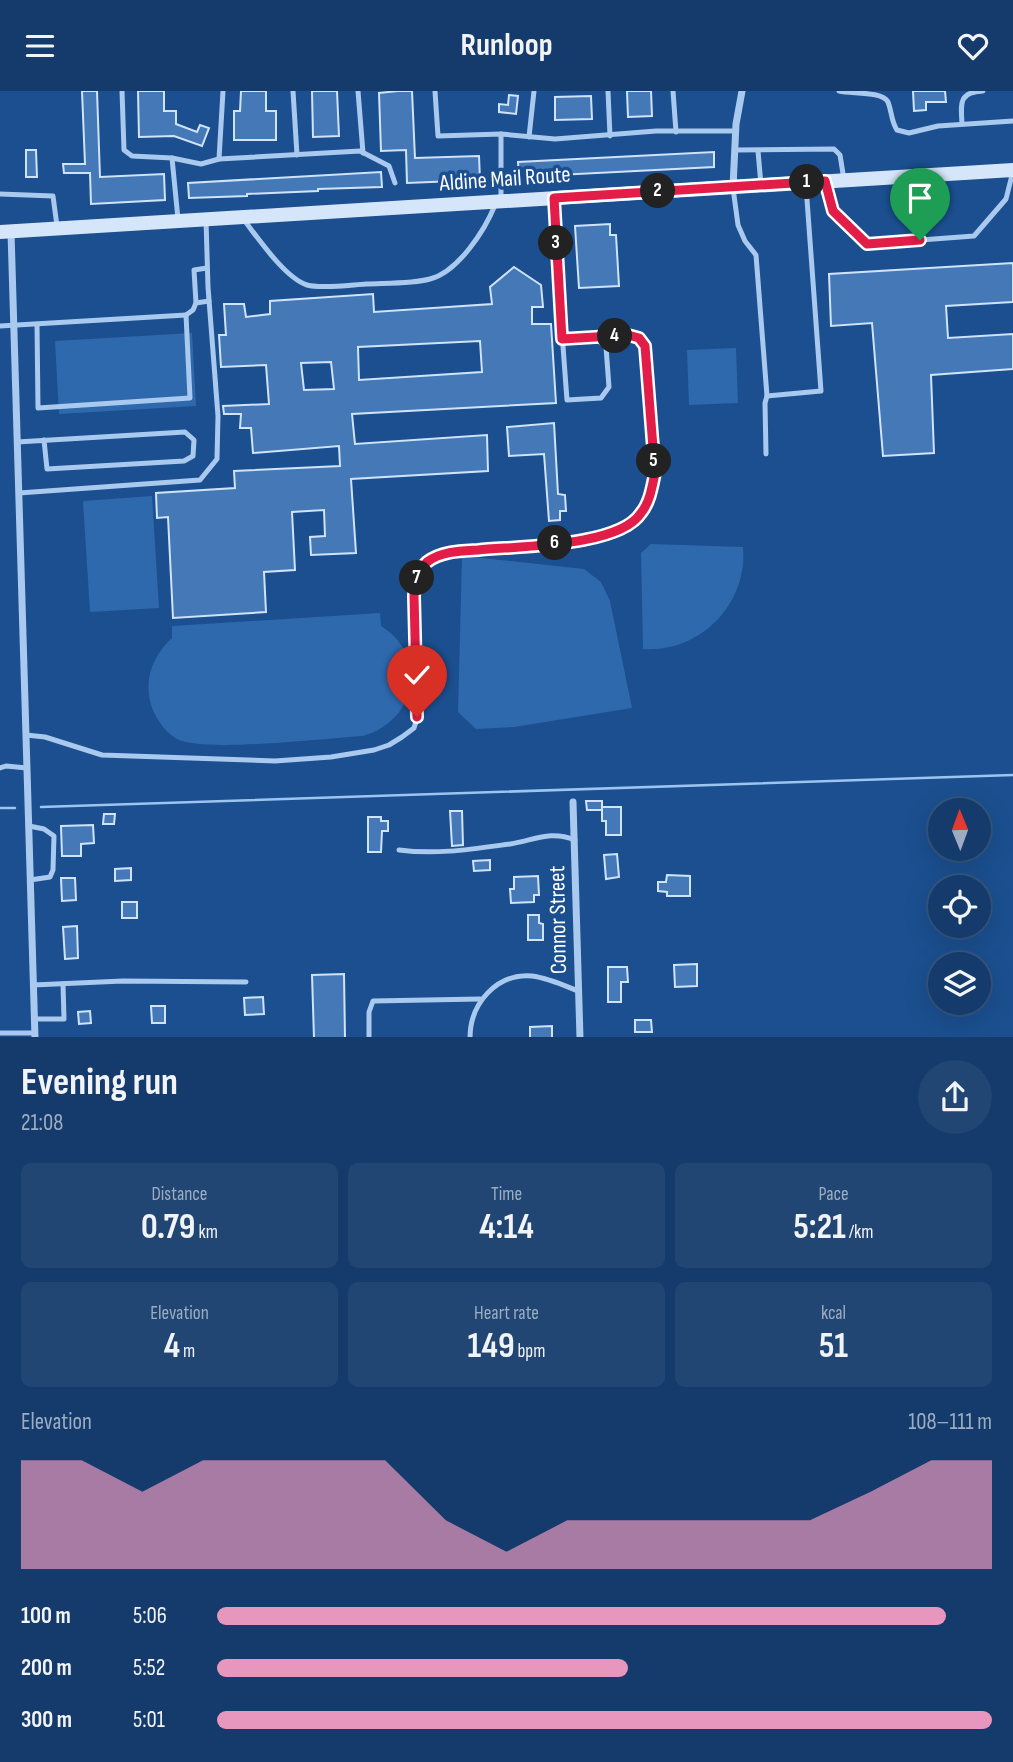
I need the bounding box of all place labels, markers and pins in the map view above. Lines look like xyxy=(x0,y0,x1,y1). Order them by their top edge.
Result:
pin: 1 xyxy=(790,165,824,199)
pin xyxy=(890,168,950,240)
pin: 2 xyxy=(640,173,676,209)
pin: 3 xyxy=(538,225,574,261)
pin: 4 xyxy=(598,319,632,353)
pin: 5 xyxy=(636,443,672,479)
pin: 6 xyxy=(538,525,572,561)
pin: 7 xyxy=(400,561,434,595)
pin xyxy=(387,645,447,717)

